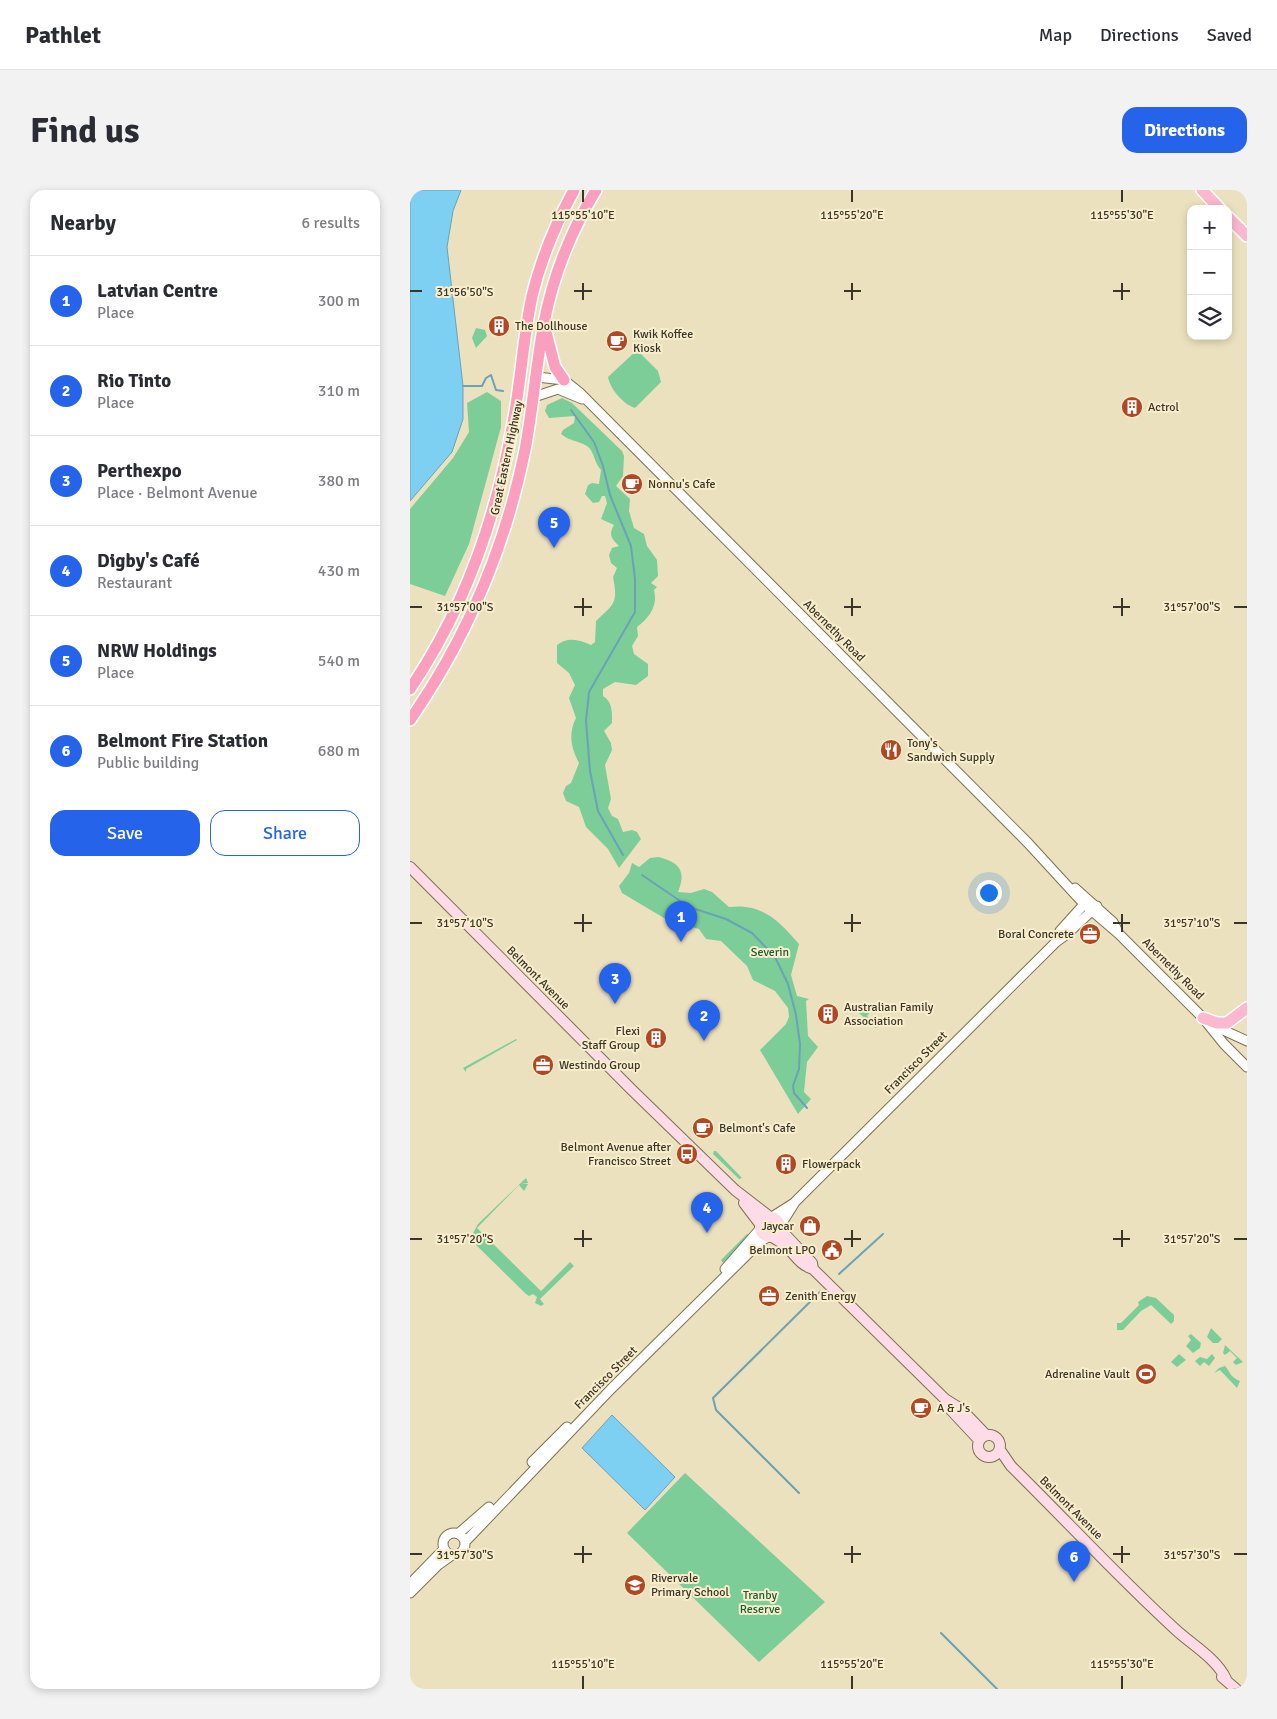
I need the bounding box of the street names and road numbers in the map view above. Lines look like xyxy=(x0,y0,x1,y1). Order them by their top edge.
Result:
street label: Great Eastern Highway xyxy=(488,399,527,517)
street label: Abernethy Road xyxy=(800,597,868,665)
street label: Abernethy Road xyxy=(1139,935,1207,1003)
street label: Belmont Avenue xyxy=(503,943,573,1013)
street label: Francisco Street xyxy=(881,1028,951,1098)
street label: Francisco Street xyxy=(571,1343,641,1413)
street label: Belmont Avenue xyxy=(1036,1473,1106,1543)

